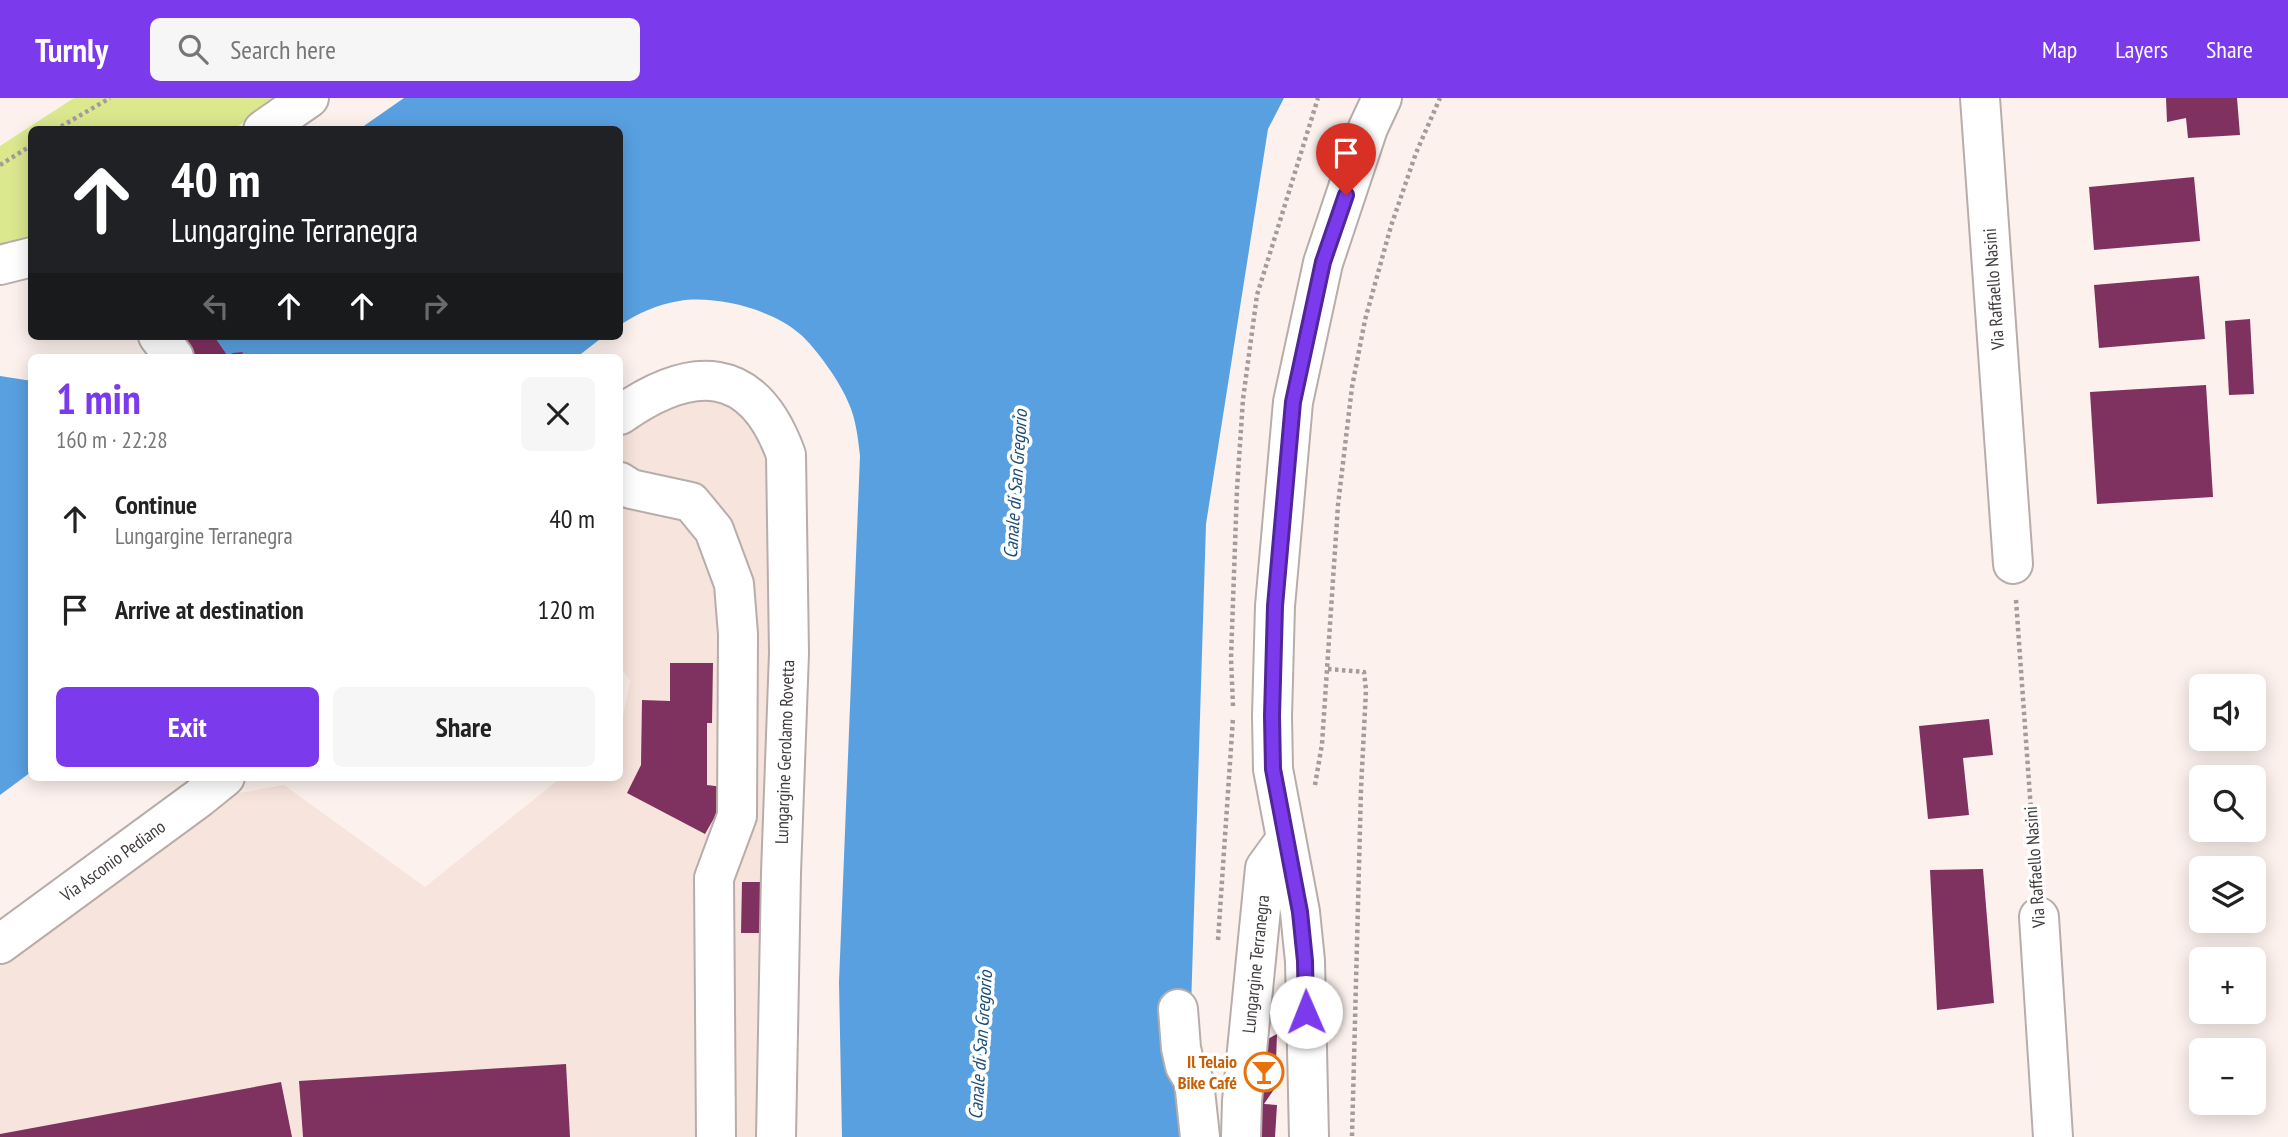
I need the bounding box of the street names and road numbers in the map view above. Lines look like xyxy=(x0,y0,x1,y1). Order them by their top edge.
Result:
street label: Via Raffaello Nasini xyxy=(1978,228,2009,352)
street label: Lungargine Gerolamo Rovetta xyxy=(770,659,799,845)
street label: Via Raffaello Nasini xyxy=(2019,806,2050,930)
street label: Via Asconio Pediano xyxy=(55,815,170,907)
street label: Lungargine Terranegra xyxy=(1237,894,1274,1034)

